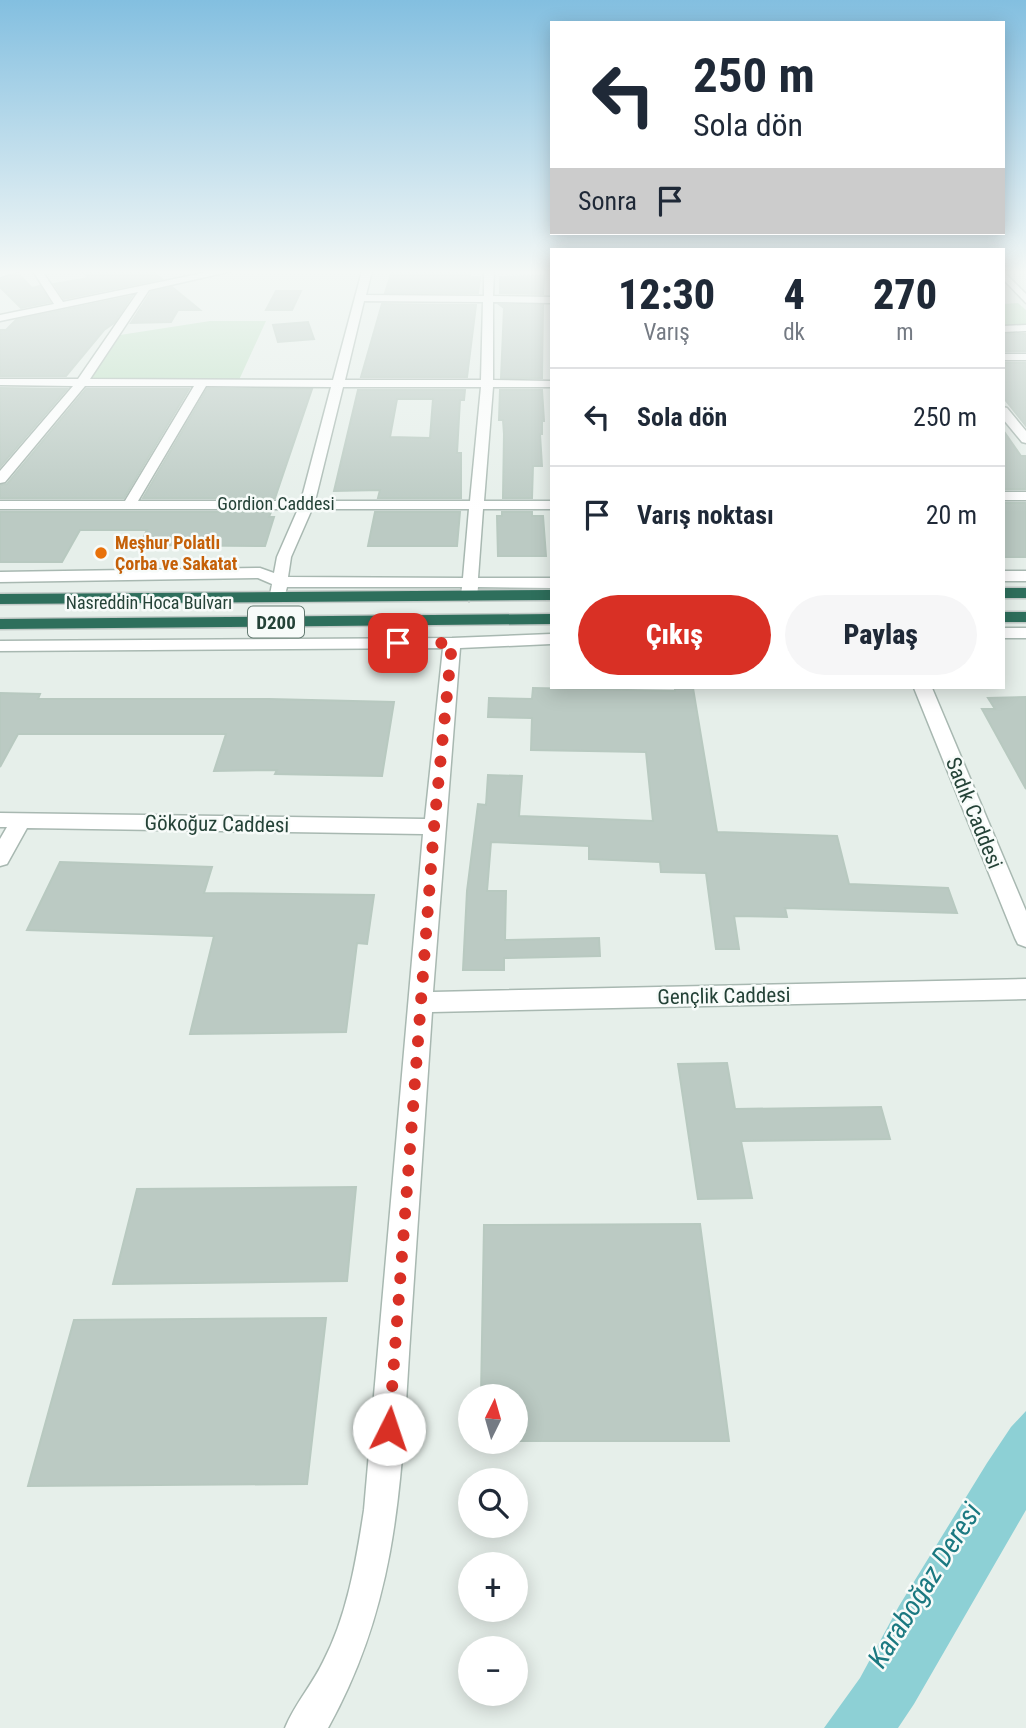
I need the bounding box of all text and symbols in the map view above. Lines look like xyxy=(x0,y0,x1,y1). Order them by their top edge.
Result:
text: 250 m xyxy=(693,47,815,104)
icon: left xyxy=(578,49,669,140)
text: Sola dön xyxy=(693,106,803,144)
icon: arrive xyxy=(651,182,689,220)
text: Sonra xyxy=(578,186,637,216)
text: 12:30 xyxy=(618,270,715,319)
text: 4 xyxy=(783,270,805,319)
text: 270 xyxy=(873,270,937,319)
text: Varış xyxy=(643,319,690,346)
text: dk xyxy=(783,319,805,346)
text: m xyxy=(896,319,914,346)
icon: left xyxy=(578,398,616,436)
text: Sola dön xyxy=(637,402,727,432)
text: 250 m xyxy=(913,402,977,432)
street label: Gordion Caddesi xyxy=(217,493,335,514)
icon: arrive xyxy=(578,496,616,534)
text: Varış noktası xyxy=(637,500,774,530)
text: 20 m xyxy=(926,500,977,530)
place label: Meşhur Polatlı Çorba ve Sakatat xyxy=(115,532,238,574)
marker: Meşhur Polatlı Çorba ve Sakatat xyxy=(93,545,109,561)
street label: Nasreddin Hoca Bulvarı xyxy=(66,592,232,613)
button: Çıkış xyxy=(578,595,771,675)
button: Paylaş xyxy=(785,595,977,675)
road number: D200 xyxy=(248,607,304,638)
pin xyxy=(368,613,428,673)
icon: arrive xyxy=(379,624,417,662)
street label: Sadık Caddesi xyxy=(941,754,1007,872)
street label: Gökoğuz Caddesi xyxy=(145,811,289,837)
street label: Gençlik Caddesi xyxy=(657,983,791,1009)
north arrow xyxy=(458,1384,528,1454)
map controls xyxy=(458,1384,528,1706)
position arrow xyxy=(352,1392,426,1466)
button: search xyxy=(458,1468,528,1538)
water label: Karaboğaz Deresi xyxy=(861,1496,989,1674)
button: + xyxy=(458,1552,528,1622)
button: − xyxy=(458,1636,528,1706)

